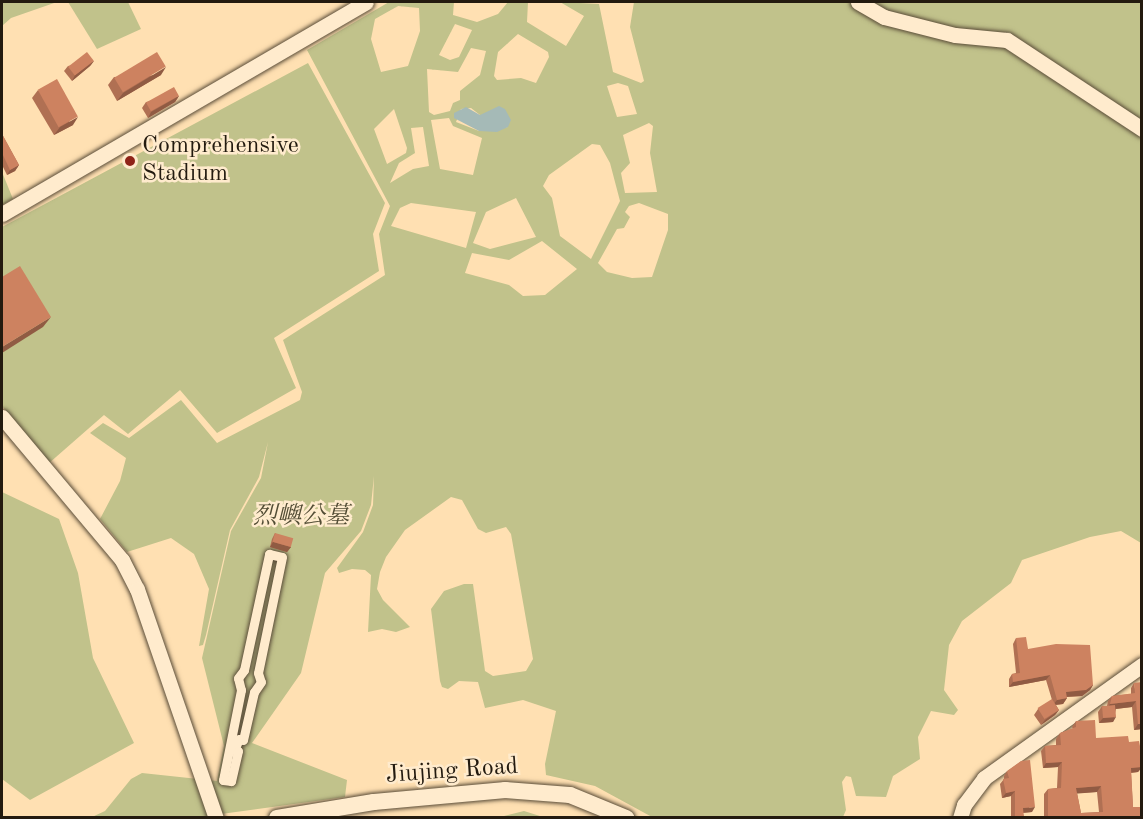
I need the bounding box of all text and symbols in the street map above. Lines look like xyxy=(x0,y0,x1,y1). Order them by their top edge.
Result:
place label: Comprehensive Stadium xyxy=(142,133,299,189)
marker: Comprehensive Stadium xyxy=(123,154,137,168)
park label: 烈嶼公墓 xyxy=(253,504,349,532)
street label: Jiujing Road xyxy=(385,753,519,791)

